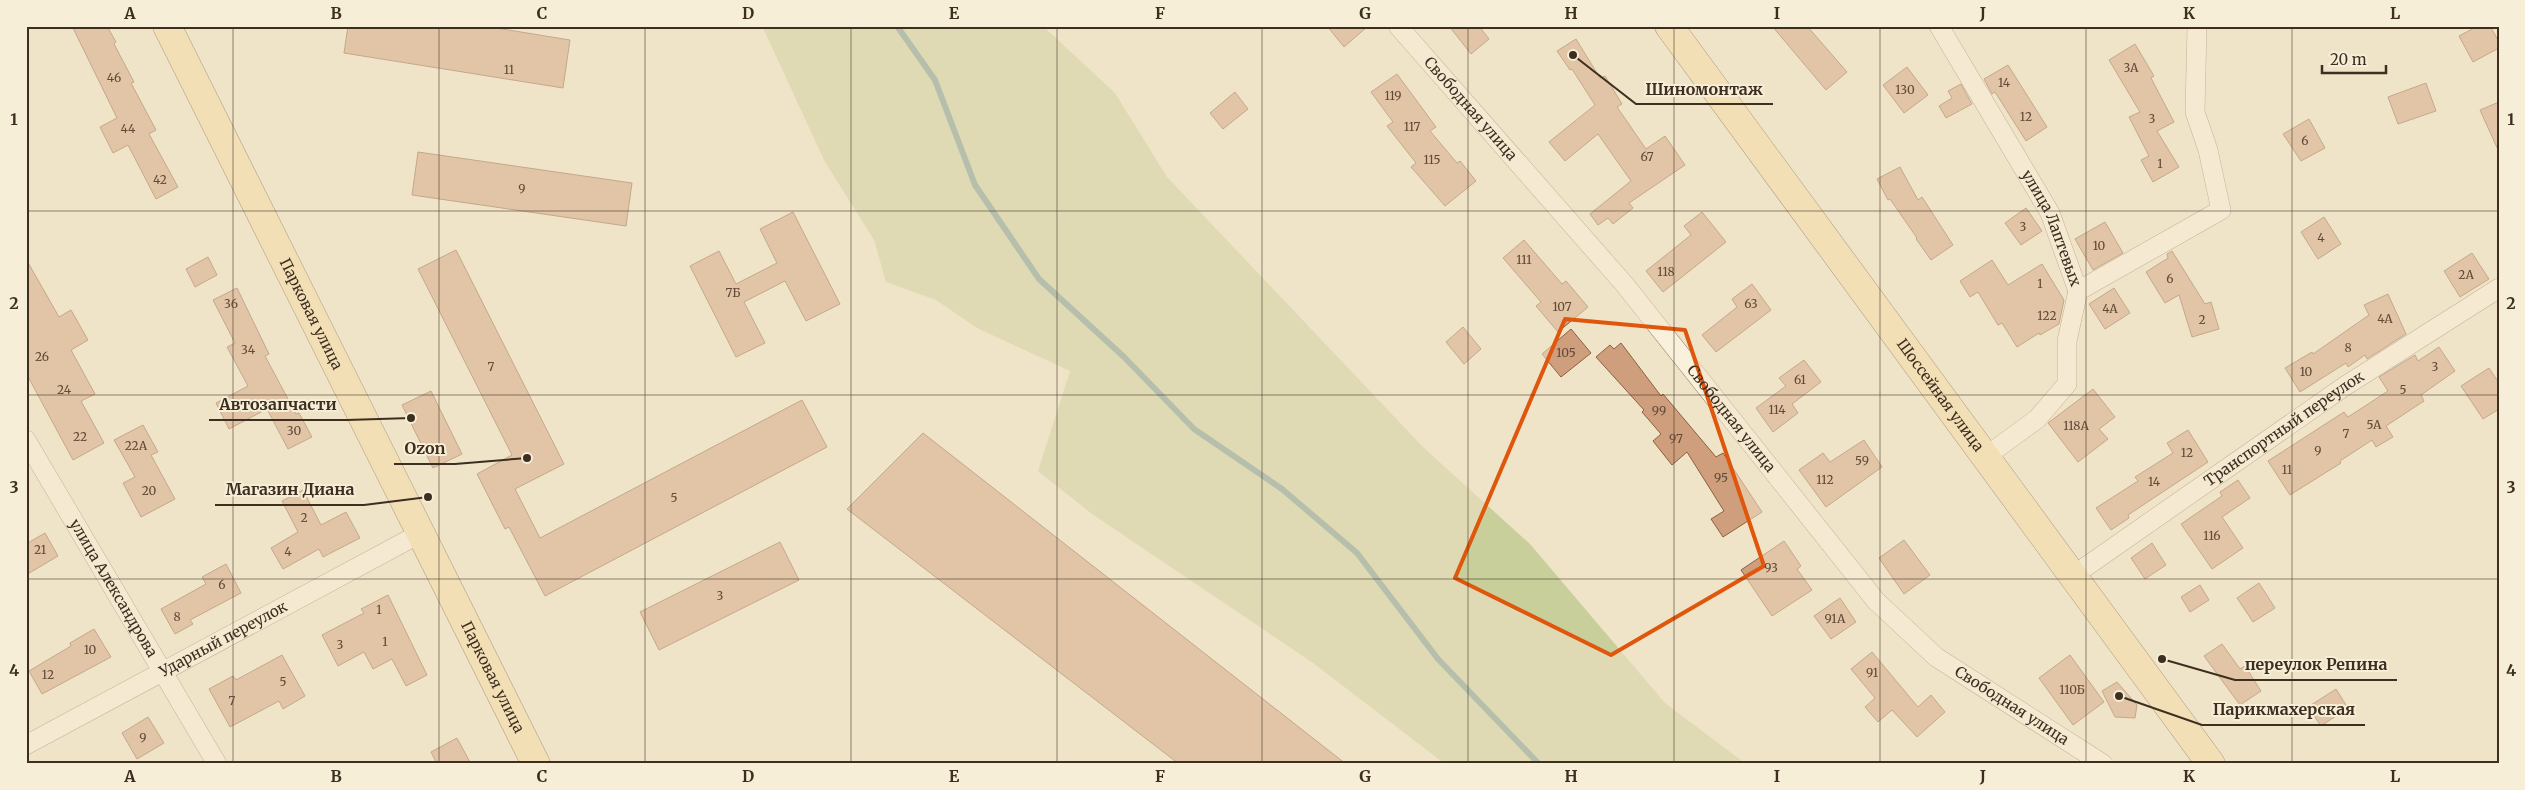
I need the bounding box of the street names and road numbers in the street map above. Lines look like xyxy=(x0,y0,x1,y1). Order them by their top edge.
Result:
street label: Свободная улица xyxy=(1420,53,1521,164)
street label: улица Лаптевых xyxy=(2018,166,2086,289)
street label: Парковая улица xyxy=(276,255,347,373)
street label: Шоссейная улица xyxy=(1893,335,1988,455)
street label: Свободная улица xyxy=(1683,361,1780,476)
street label: Транспортный переулок xyxy=(2200,366,2368,490)
street label: улица Александрова xyxy=(66,515,162,660)
street label: Ударный переулок xyxy=(155,596,291,681)
street label: Парковая улица xyxy=(457,618,529,736)
street label: Свободная улица xyxy=(1951,662,2073,749)

